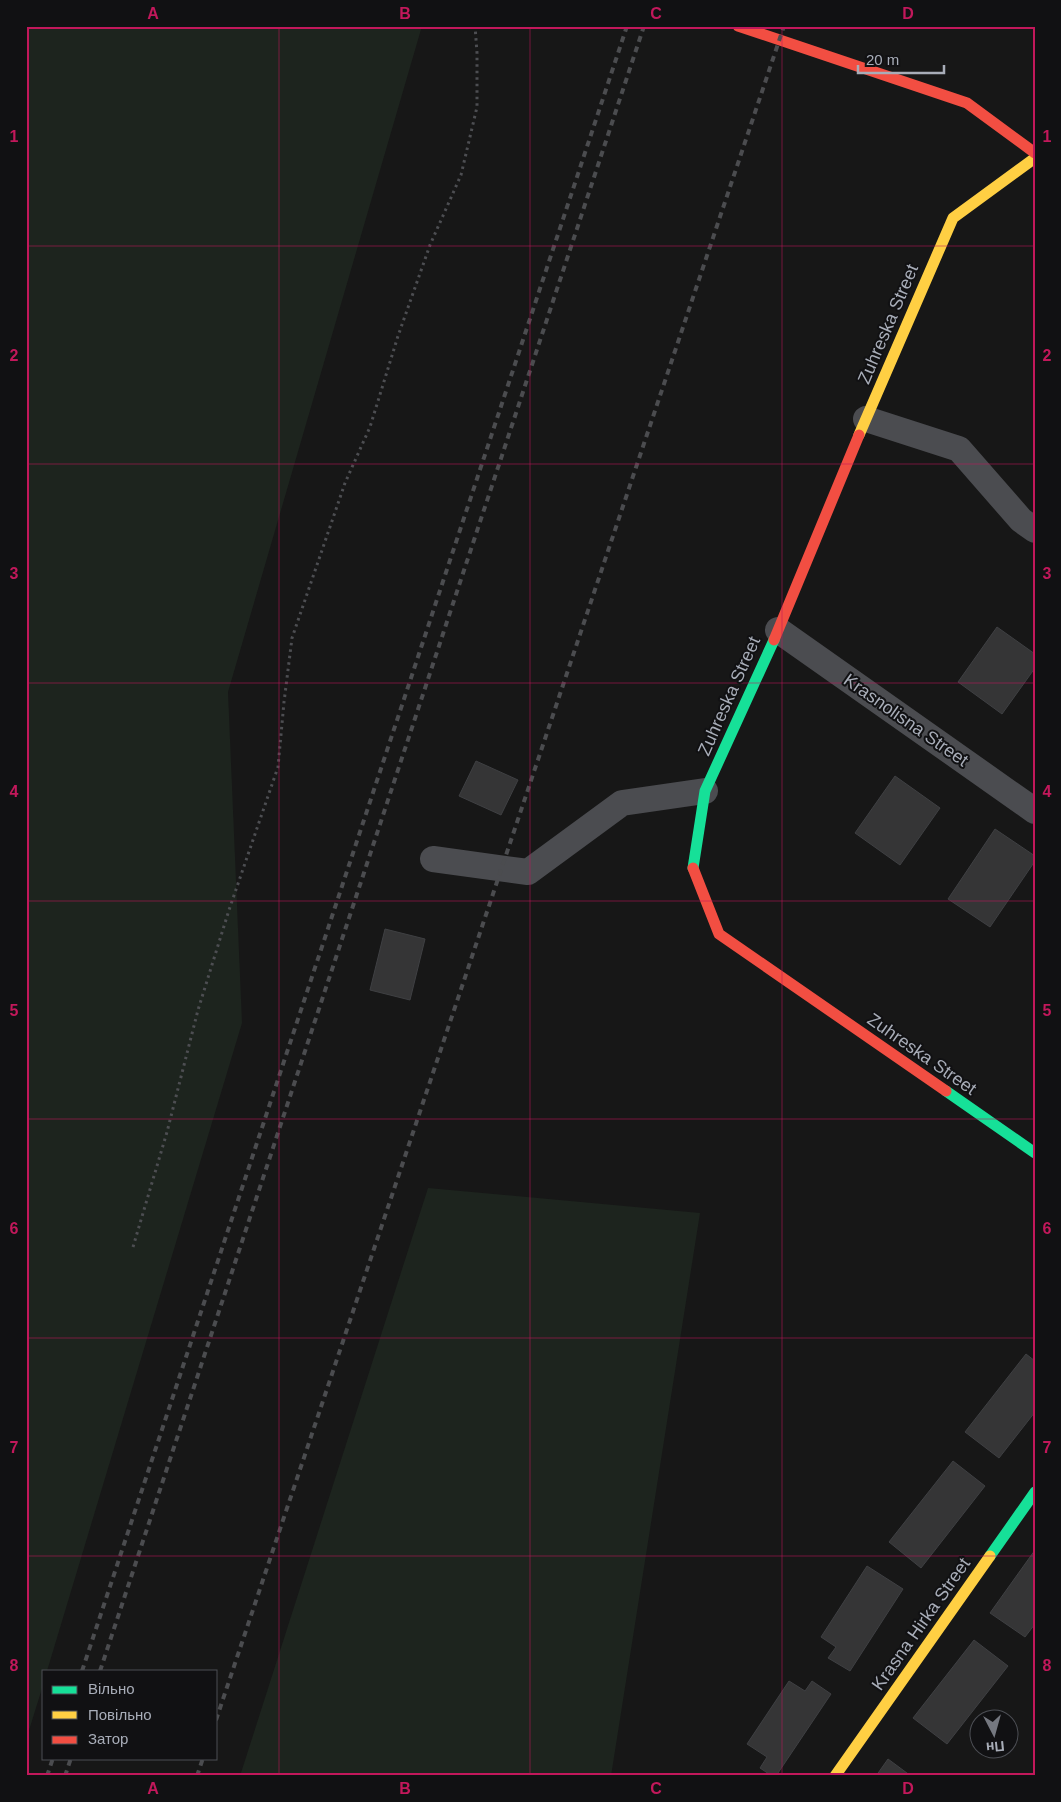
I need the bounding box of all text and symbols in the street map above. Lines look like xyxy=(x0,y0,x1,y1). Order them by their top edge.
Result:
text: A xyxy=(147,5,159,22)
text: B xyxy=(399,5,411,22)
text: C xyxy=(650,5,662,22)
text: D xyxy=(902,5,914,22)
scale bar xyxy=(858,42,945,74)
text: 20 m xyxy=(866,51,899,68)
text: 1 xyxy=(10,128,19,145)
text: 1 xyxy=(1043,128,1052,145)
street label: Zuhreska Street xyxy=(854,261,922,387)
text: 2 xyxy=(10,347,19,364)
text: 2 xyxy=(1043,347,1052,364)
text: 3 xyxy=(10,565,19,582)
text: 3 xyxy=(1043,565,1052,582)
street label: Zuhreska Street xyxy=(694,633,764,759)
street label: Krasnolisna Street xyxy=(840,670,972,770)
text: 4 xyxy=(10,783,19,800)
text: 4 xyxy=(1043,783,1052,800)
text: 5 xyxy=(10,1002,19,1019)
text: 5 xyxy=(1043,1002,1052,1019)
street label: Zuhreska Street xyxy=(864,1009,980,1099)
text: 6 xyxy=(10,1220,19,1237)
text: 6 xyxy=(1043,1220,1052,1237)
text: 7 xyxy=(10,1439,19,1456)
text: 7 xyxy=(1043,1439,1052,1456)
street label: Krasna Hirka Street xyxy=(868,1554,974,1694)
text: 8 xyxy=(10,1657,19,1674)
text: 8 xyxy=(1043,1657,1052,1674)
legend xyxy=(42,1670,218,1760)
text: Вільно xyxy=(88,1680,135,1697)
text: Повільно xyxy=(88,1706,152,1723)
north arrow xyxy=(968,1710,1018,1760)
text: Затор xyxy=(88,1730,128,1747)
text: Пн xyxy=(985,1738,1005,1756)
text: A xyxy=(147,1780,159,1797)
text: B xyxy=(399,1780,411,1797)
text: C xyxy=(650,1780,662,1797)
text: D xyxy=(902,1780,914,1797)

